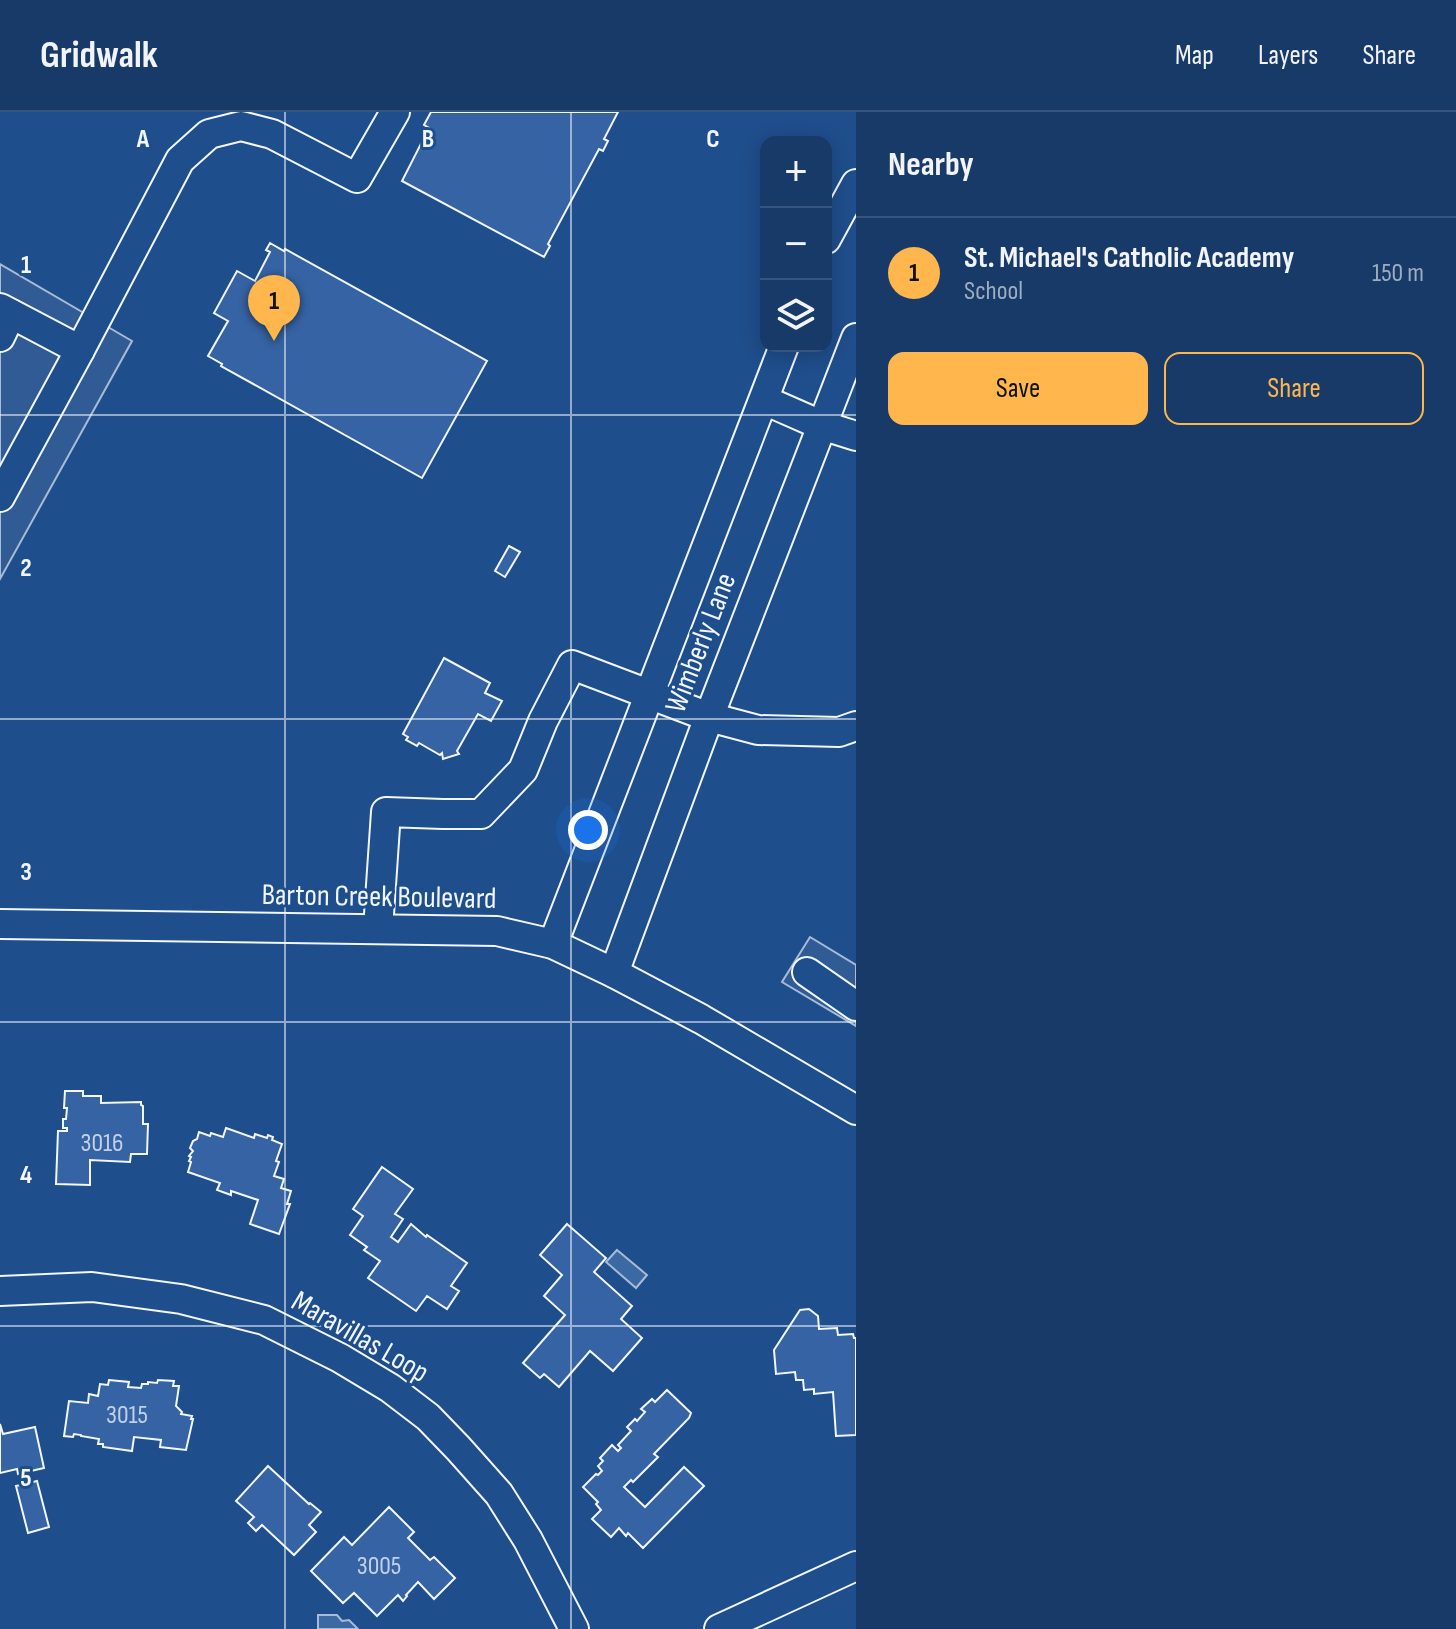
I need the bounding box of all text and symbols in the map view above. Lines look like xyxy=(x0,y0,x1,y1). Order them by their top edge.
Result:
text: Gridwalk xyxy=(40,33,158,78)
text: Map xyxy=(1175,39,1214,72)
text: Layers xyxy=(1258,39,1318,72)
text: Share xyxy=(1362,39,1416,72)
text: A xyxy=(136,124,150,155)
text: B xyxy=(422,124,434,155)
text: C xyxy=(706,124,720,155)
map controls xyxy=(760,136,832,352)
button: + xyxy=(760,136,832,208)
text: Nearby xyxy=(888,144,974,185)
button: − xyxy=(760,208,832,280)
text: St. Michael's Catholic Academy xyxy=(964,240,1294,276)
text: 1 xyxy=(21,250,31,281)
text: 1 xyxy=(909,258,919,289)
text: 150 m xyxy=(1372,258,1424,289)
pin: 1 xyxy=(248,275,300,341)
text: School xyxy=(964,276,1023,307)
button: layers xyxy=(760,280,832,352)
button: Save xyxy=(888,352,1148,425)
button: Share xyxy=(1164,352,1424,425)
text: 2 xyxy=(20,553,32,584)
street label: Wimberly Lane xyxy=(658,568,744,718)
your location xyxy=(568,810,608,850)
text: 3 xyxy=(20,857,32,888)
street label: Barton Creek Boulevard xyxy=(261,877,497,917)
house number: 3016 xyxy=(81,1128,123,1159)
text: 4 xyxy=(20,1160,32,1191)
street label: Maravillas Loop xyxy=(285,1283,435,1391)
house number: 3015 xyxy=(106,1400,148,1431)
text: 5 xyxy=(20,1463,32,1494)
house number: 3005 xyxy=(357,1551,401,1582)

